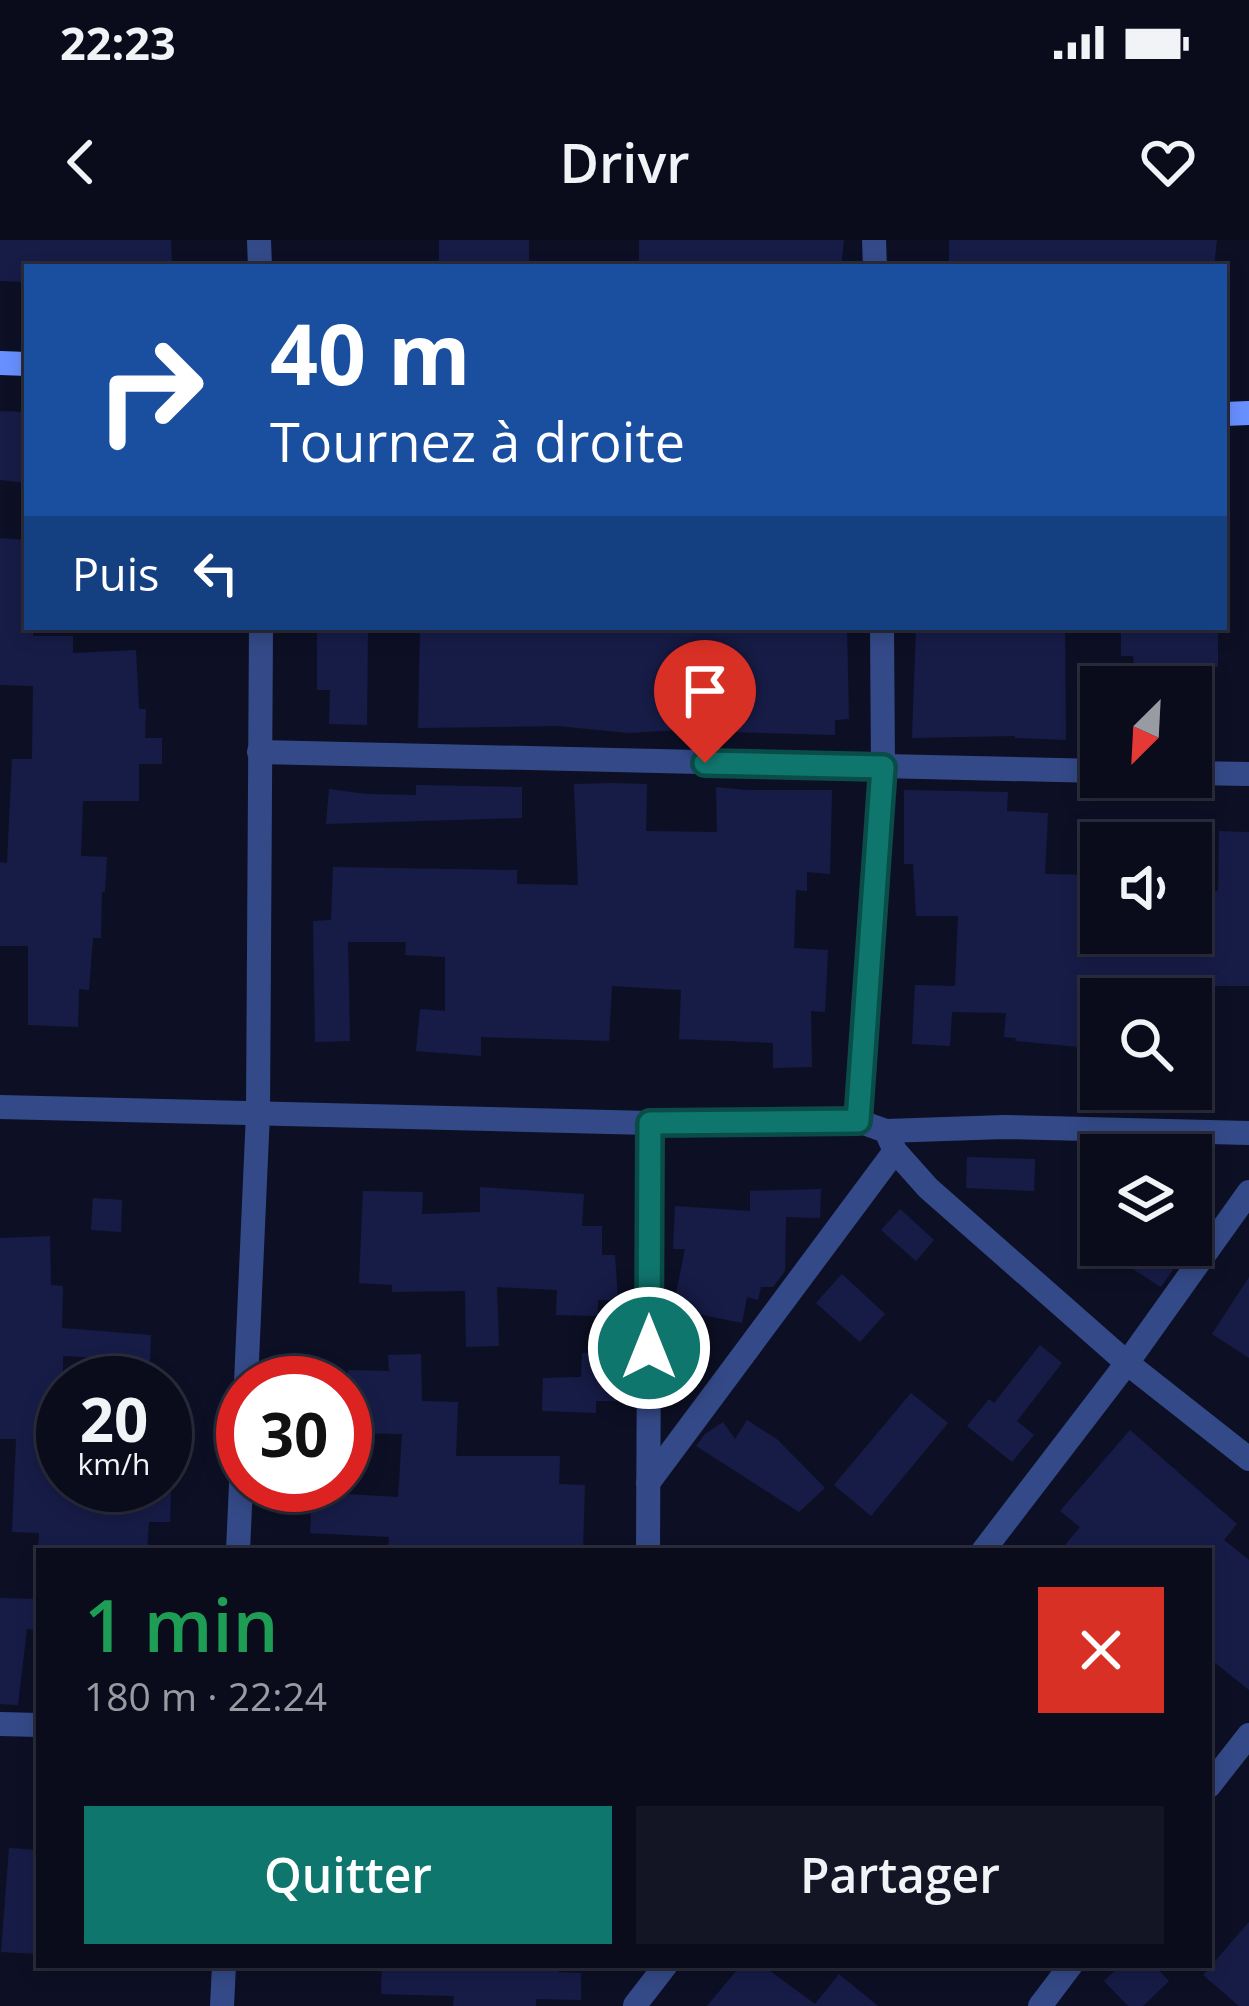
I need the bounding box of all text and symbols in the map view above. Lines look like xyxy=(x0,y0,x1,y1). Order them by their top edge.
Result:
text: 22:23 xyxy=(60,12,176,73)
text: Drivr xyxy=(559,125,690,199)
icon: back xyxy=(48,129,114,195)
icon: heart xyxy=(1135,129,1201,195)
text: 40 m xyxy=(270,295,470,410)
icon: right xyxy=(72,312,228,468)
text: Tournez à droite xyxy=(270,404,685,478)
icon: left xyxy=(183,540,249,606)
text: Puis xyxy=(72,543,159,604)
pin xyxy=(654,640,756,763)
icon: arrive xyxy=(672,658,738,724)
north arrow xyxy=(1080,666,1212,798)
map controls xyxy=(1080,666,1212,1266)
button: sound xyxy=(1080,822,1212,954)
button: search xyxy=(1080,978,1212,1110)
button: layers xyxy=(1080,1134,1212,1266)
position arrow xyxy=(586,1285,712,1411)
speed limit sign: 30 xyxy=(216,1356,372,1512)
text: 20 xyxy=(80,1378,148,1460)
text: km/h xyxy=(78,1443,150,1484)
text: 1 min xyxy=(84,1575,278,1673)
button: close xyxy=(1038,1587,1164,1713)
text: 180 m · 22:24 xyxy=(84,1669,327,1722)
button: Quitter xyxy=(84,1806,612,1944)
button: Partager xyxy=(636,1806,1164,1944)

